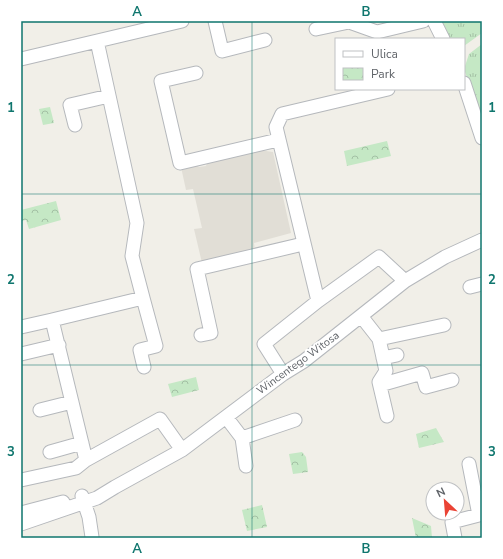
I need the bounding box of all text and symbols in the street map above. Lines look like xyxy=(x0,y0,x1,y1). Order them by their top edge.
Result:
text: A xyxy=(132,3,142,21)
text: B xyxy=(362,3,371,21)
legend xyxy=(335,38,465,90)
text: Ulica xyxy=(371,46,398,62)
text: Park xyxy=(371,66,396,82)
text: 1 xyxy=(7,99,15,117)
text: 1 xyxy=(488,99,496,117)
text: 2 xyxy=(7,271,15,289)
text: 2 xyxy=(488,271,496,289)
street label: Wincentego Witosa xyxy=(254,328,342,398)
text: 3 xyxy=(7,443,15,461)
text: 3 xyxy=(488,443,496,461)
north arrow xyxy=(425,481,465,521)
text: N xyxy=(434,484,448,501)
text: A xyxy=(132,540,142,558)
text: B xyxy=(362,540,371,558)

